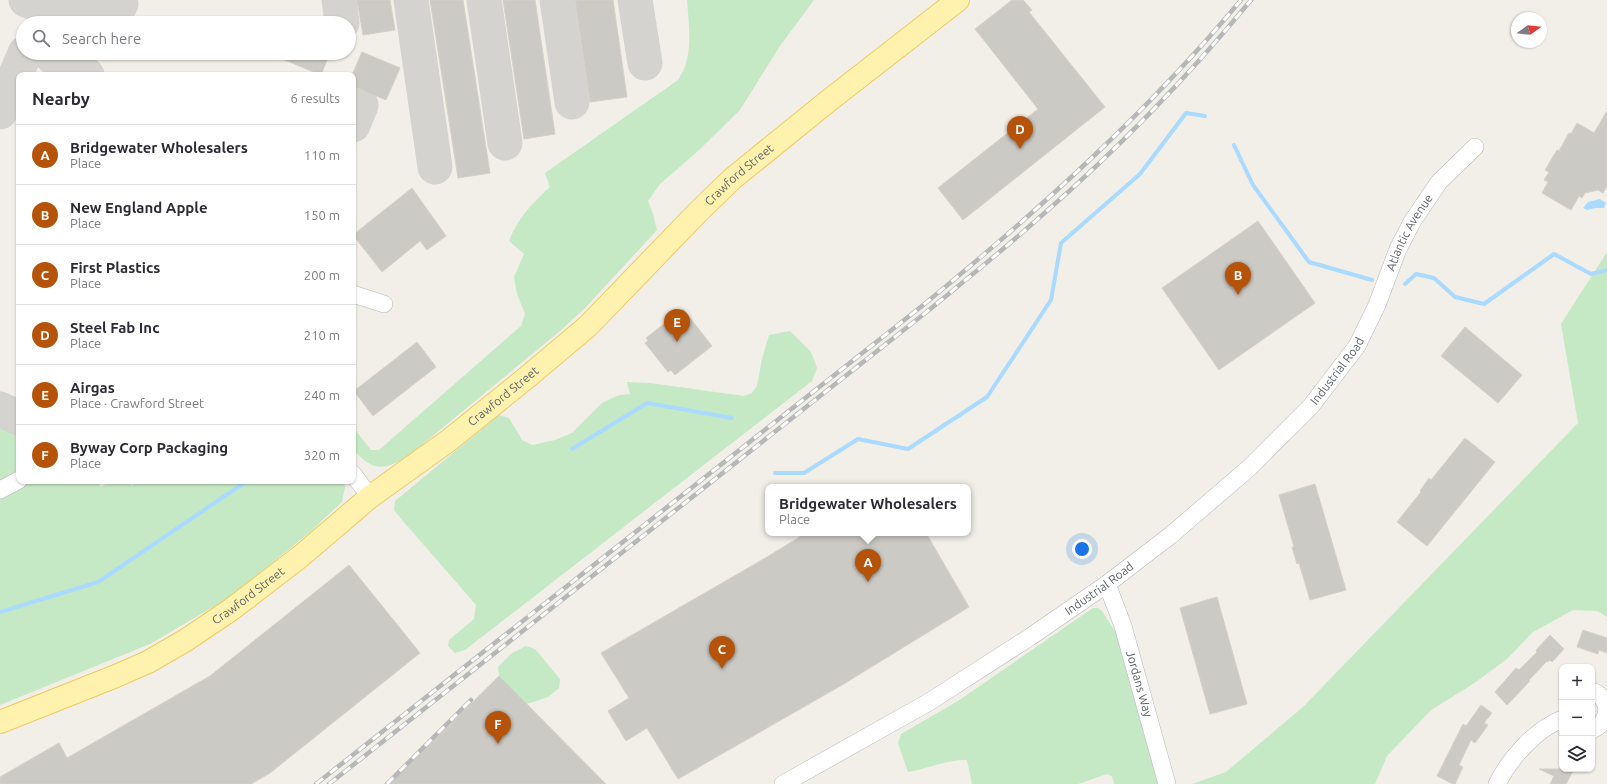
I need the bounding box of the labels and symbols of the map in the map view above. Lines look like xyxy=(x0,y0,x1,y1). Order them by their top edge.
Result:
north arrow xyxy=(1511,12,1547,48)
pin: D xyxy=(1007,116,1033,149)
street label: Crawford Street xyxy=(702,141,776,208)
street label: Atlantic Avenue xyxy=(1383,192,1435,272)
pin: B xyxy=(1225,262,1251,295)
pin: E xyxy=(664,309,690,342)
street label: Industrial Road xyxy=(1307,335,1366,407)
street label: Crawford Street xyxy=(465,363,541,428)
your location xyxy=(1072,539,1092,559)
pin: A xyxy=(855,549,881,582)
street label: Industrial Road xyxy=(1062,559,1136,617)
street label: Crawford Street xyxy=(209,564,287,627)
pin: C xyxy=(709,636,735,669)
street label: Jordans Way xyxy=(1124,649,1155,719)
pin: F xyxy=(485,711,511,744)

